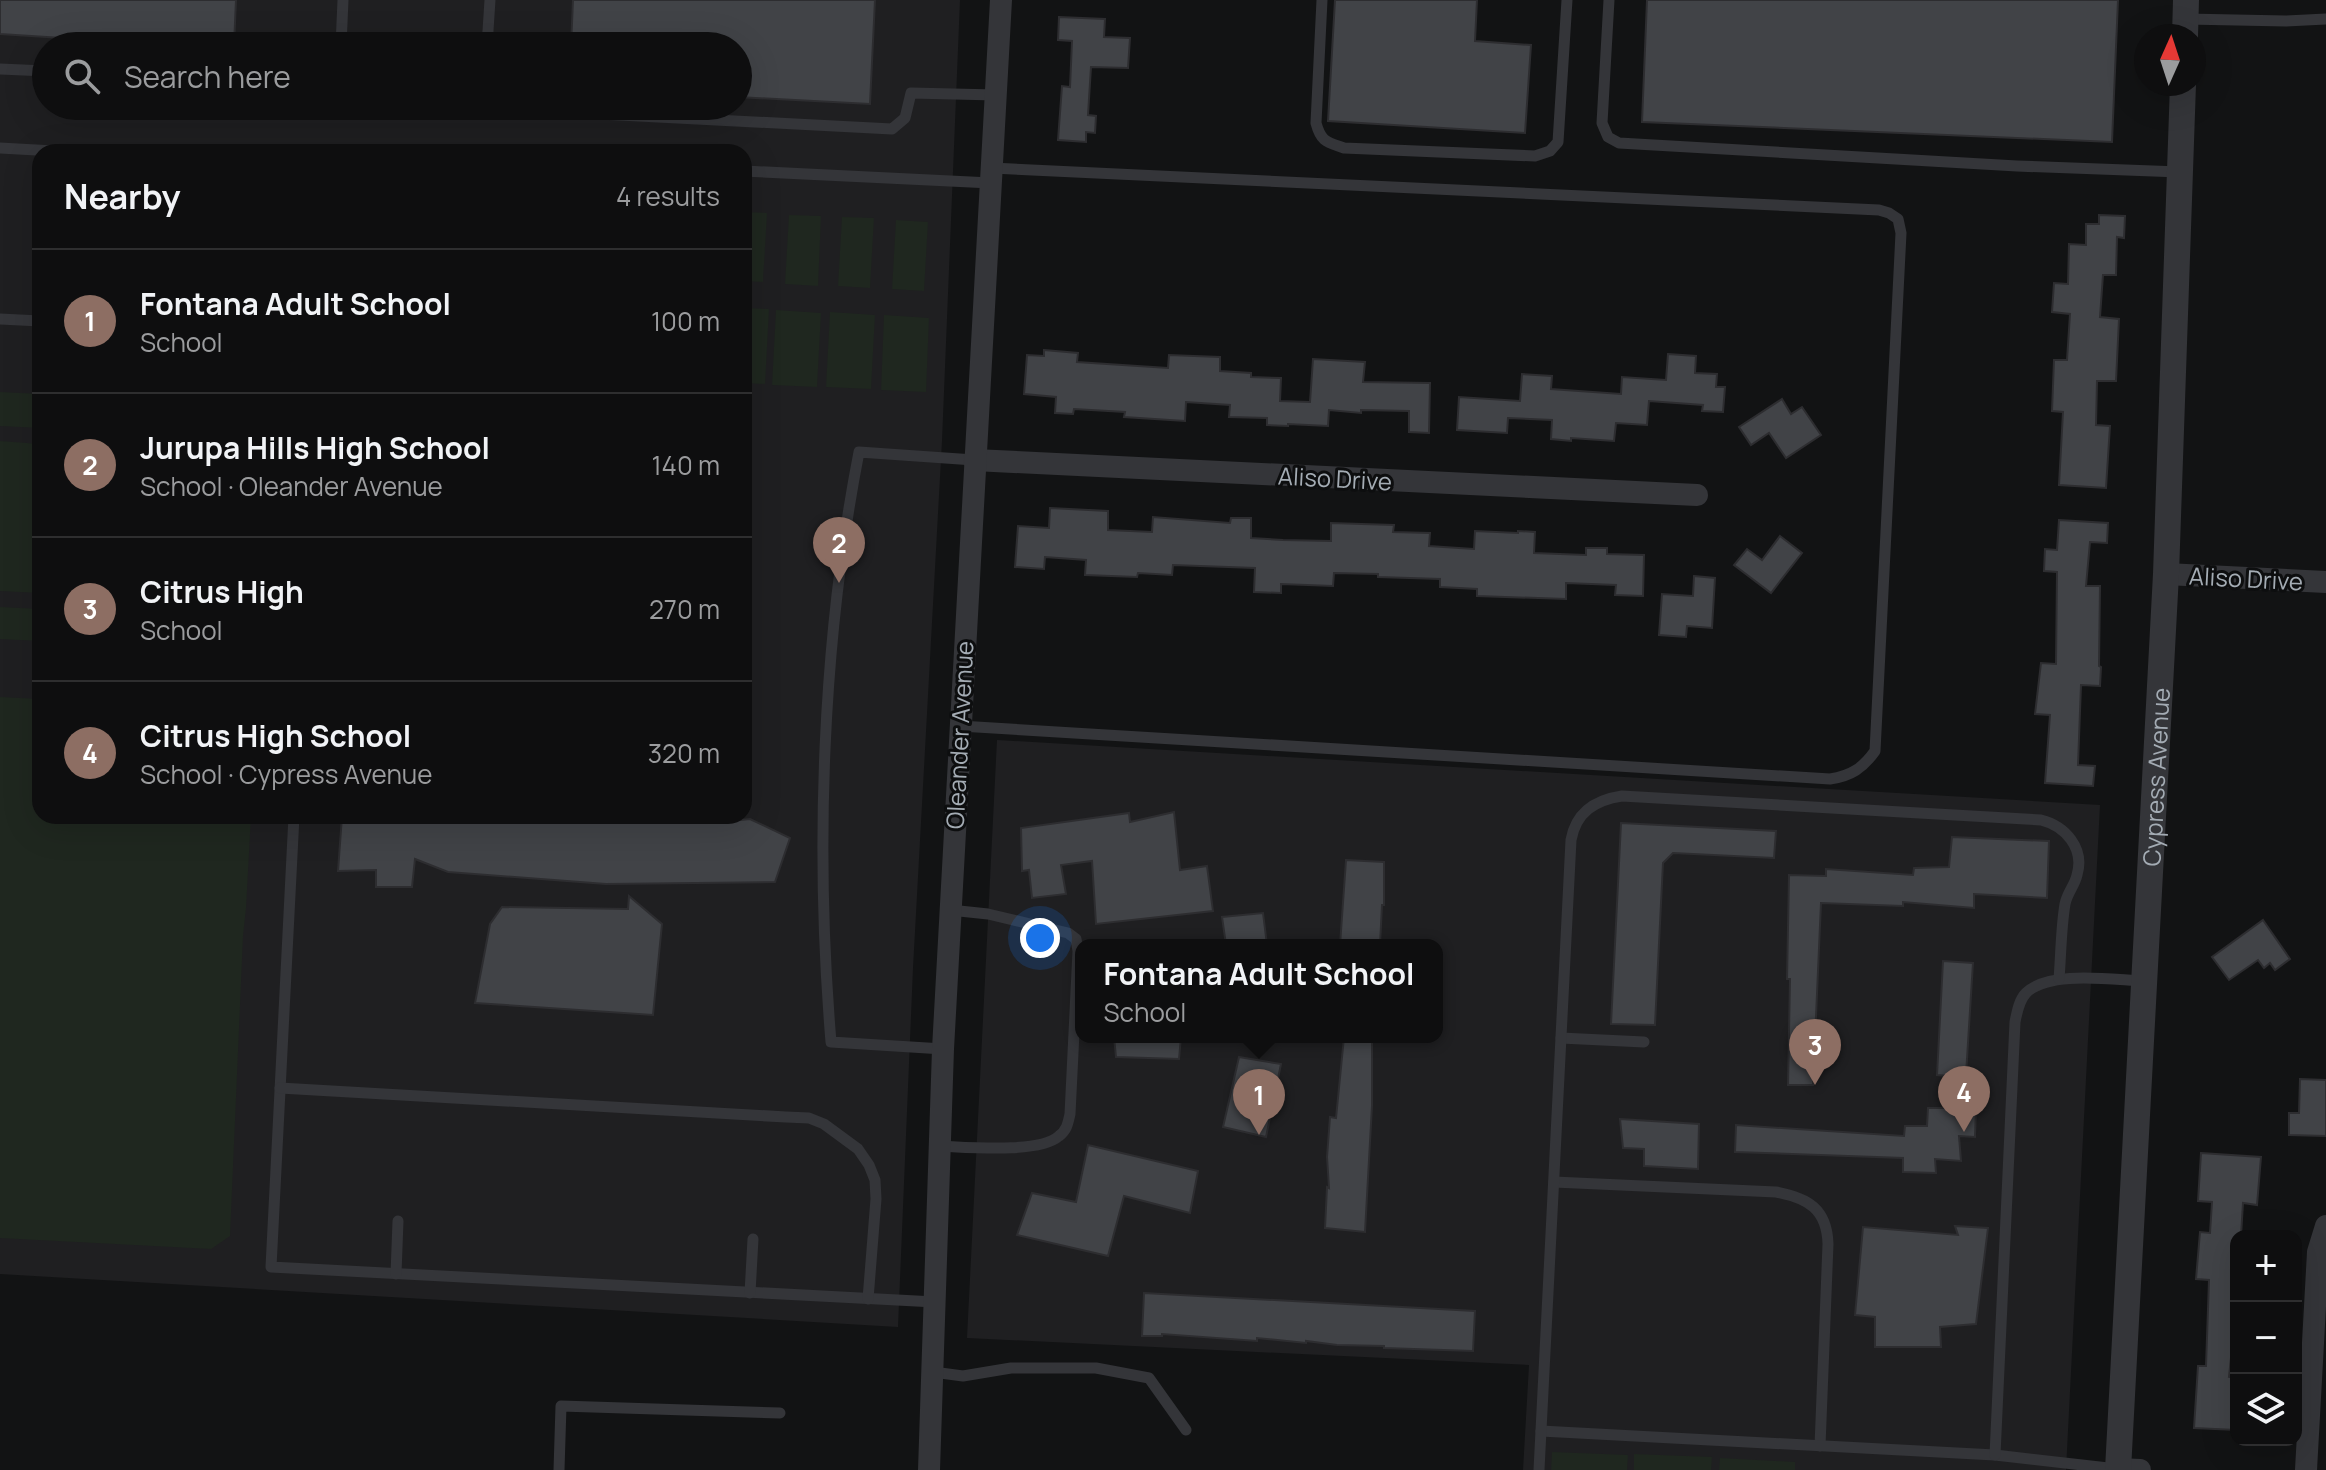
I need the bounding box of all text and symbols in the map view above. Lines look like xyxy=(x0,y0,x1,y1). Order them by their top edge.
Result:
north arrow xyxy=(2134,24,2206,96)
search box xyxy=(32,32,752,120)
icon: search xyxy=(60,54,104,98)
text: Search here xyxy=(124,56,291,97)
text: Nearby xyxy=(64,173,180,219)
text: 4 results xyxy=(616,178,720,214)
text: Fontana Adult School xyxy=(140,283,451,324)
text: 1 xyxy=(84,303,96,339)
text: 100 m xyxy=(651,303,720,339)
text: School xyxy=(140,324,223,360)
text: Jurupa Hills High School xyxy=(140,427,490,468)
text: 2 xyxy=(82,447,98,483)
text: 140 m xyxy=(651,447,720,483)
street label: Aliso Drive xyxy=(1277,459,1393,497)
text: School · Oleander Avenue xyxy=(140,468,443,504)
pin: 2 xyxy=(813,517,865,583)
street label: Aliso Drive xyxy=(2188,559,2304,597)
text: Citrus High xyxy=(140,571,304,612)
text: 3 xyxy=(82,591,98,627)
text: 270 m xyxy=(649,591,720,627)
text: School xyxy=(140,612,223,648)
street label: Oleander Avenue xyxy=(938,640,980,830)
street label: Cypress Avenue xyxy=(2134,687,2176,867)
text: Citrus High School xyxy=(140,715,411,756)
text: 4 xyxy=(82,735,98,771)
text: 320 m xyxy=(648,735,720,771)
text: School · Cypress Avenue xyxy=(140,756,433,792)
your location xyxy=(1020,918,1060,958)
popup xyxy=(1075,939,1443,1043)
text: Fontana Adult School xyxy=(1104,953,1414,994)
text: School xyxy=(1104,994,1186,1030)
pin: 3 xyxy=(1789,1019,1841,1085)
pin: 4 xyxy=(1938,1066,1990,1132)
pin: 1 xyxy=(1233,1069,1285,1135)
map controls xyxy=(2230,1230,2302,1446)
button: + xyxy=(2230,1230,2302,1302)
button: − xyxy=(2230,1302,2302,1374)
button: layers xyxy=(2230,1374,2302,1446)

